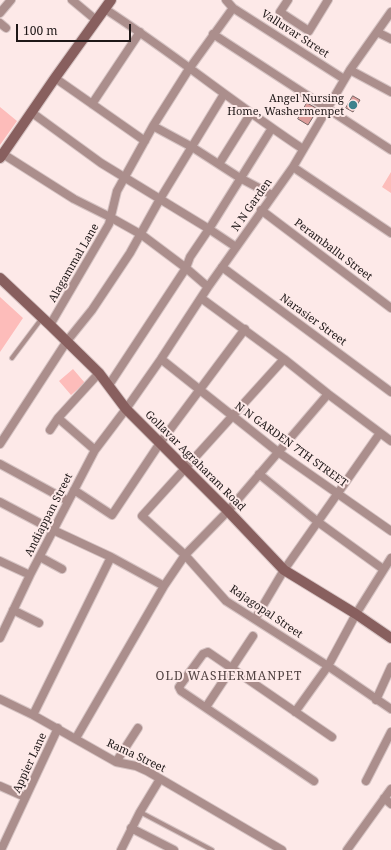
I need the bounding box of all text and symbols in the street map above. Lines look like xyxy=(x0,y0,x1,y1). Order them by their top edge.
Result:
street label: Valluvar Street xyxy=(259,7,331,61)
scale bar xyxy=(18,16,133,42)
text: 100 m xyxy=(23,22,58,39)
place label: Angel Nursing Home, Washermenpet xyxy=(227,92,344,118)
marker: Angel Nursing Home, Washermenpet xyxy=(347,99,359,111)
street label: N N Garden xyxy=(229,176,275,234)
street label: Peramballu Street xyxy=(291,216,375,284)
street label: Alagammal Lane xyxy=(46,221,102,305)
street label: Narasier Street xyxy=(277,291,349,349)
street label: N N GARDEN 7TH STREET xyxy=(232,400,350,490)
street label: Gollavar Agraharam Road xyxy=(142,408,248,514)
street label: Andiappan Street xyxy=(22,471,76,559)
street label: Rajagopal Street xyxy=(227,583,305,641)
district label: OLD WASHERMANPET xyxy=(156,670,302,684)
street label: Appier Lane xyxy=(10,731,50,795)
street label: Rama Street xyxy=(104,737,168,775)

